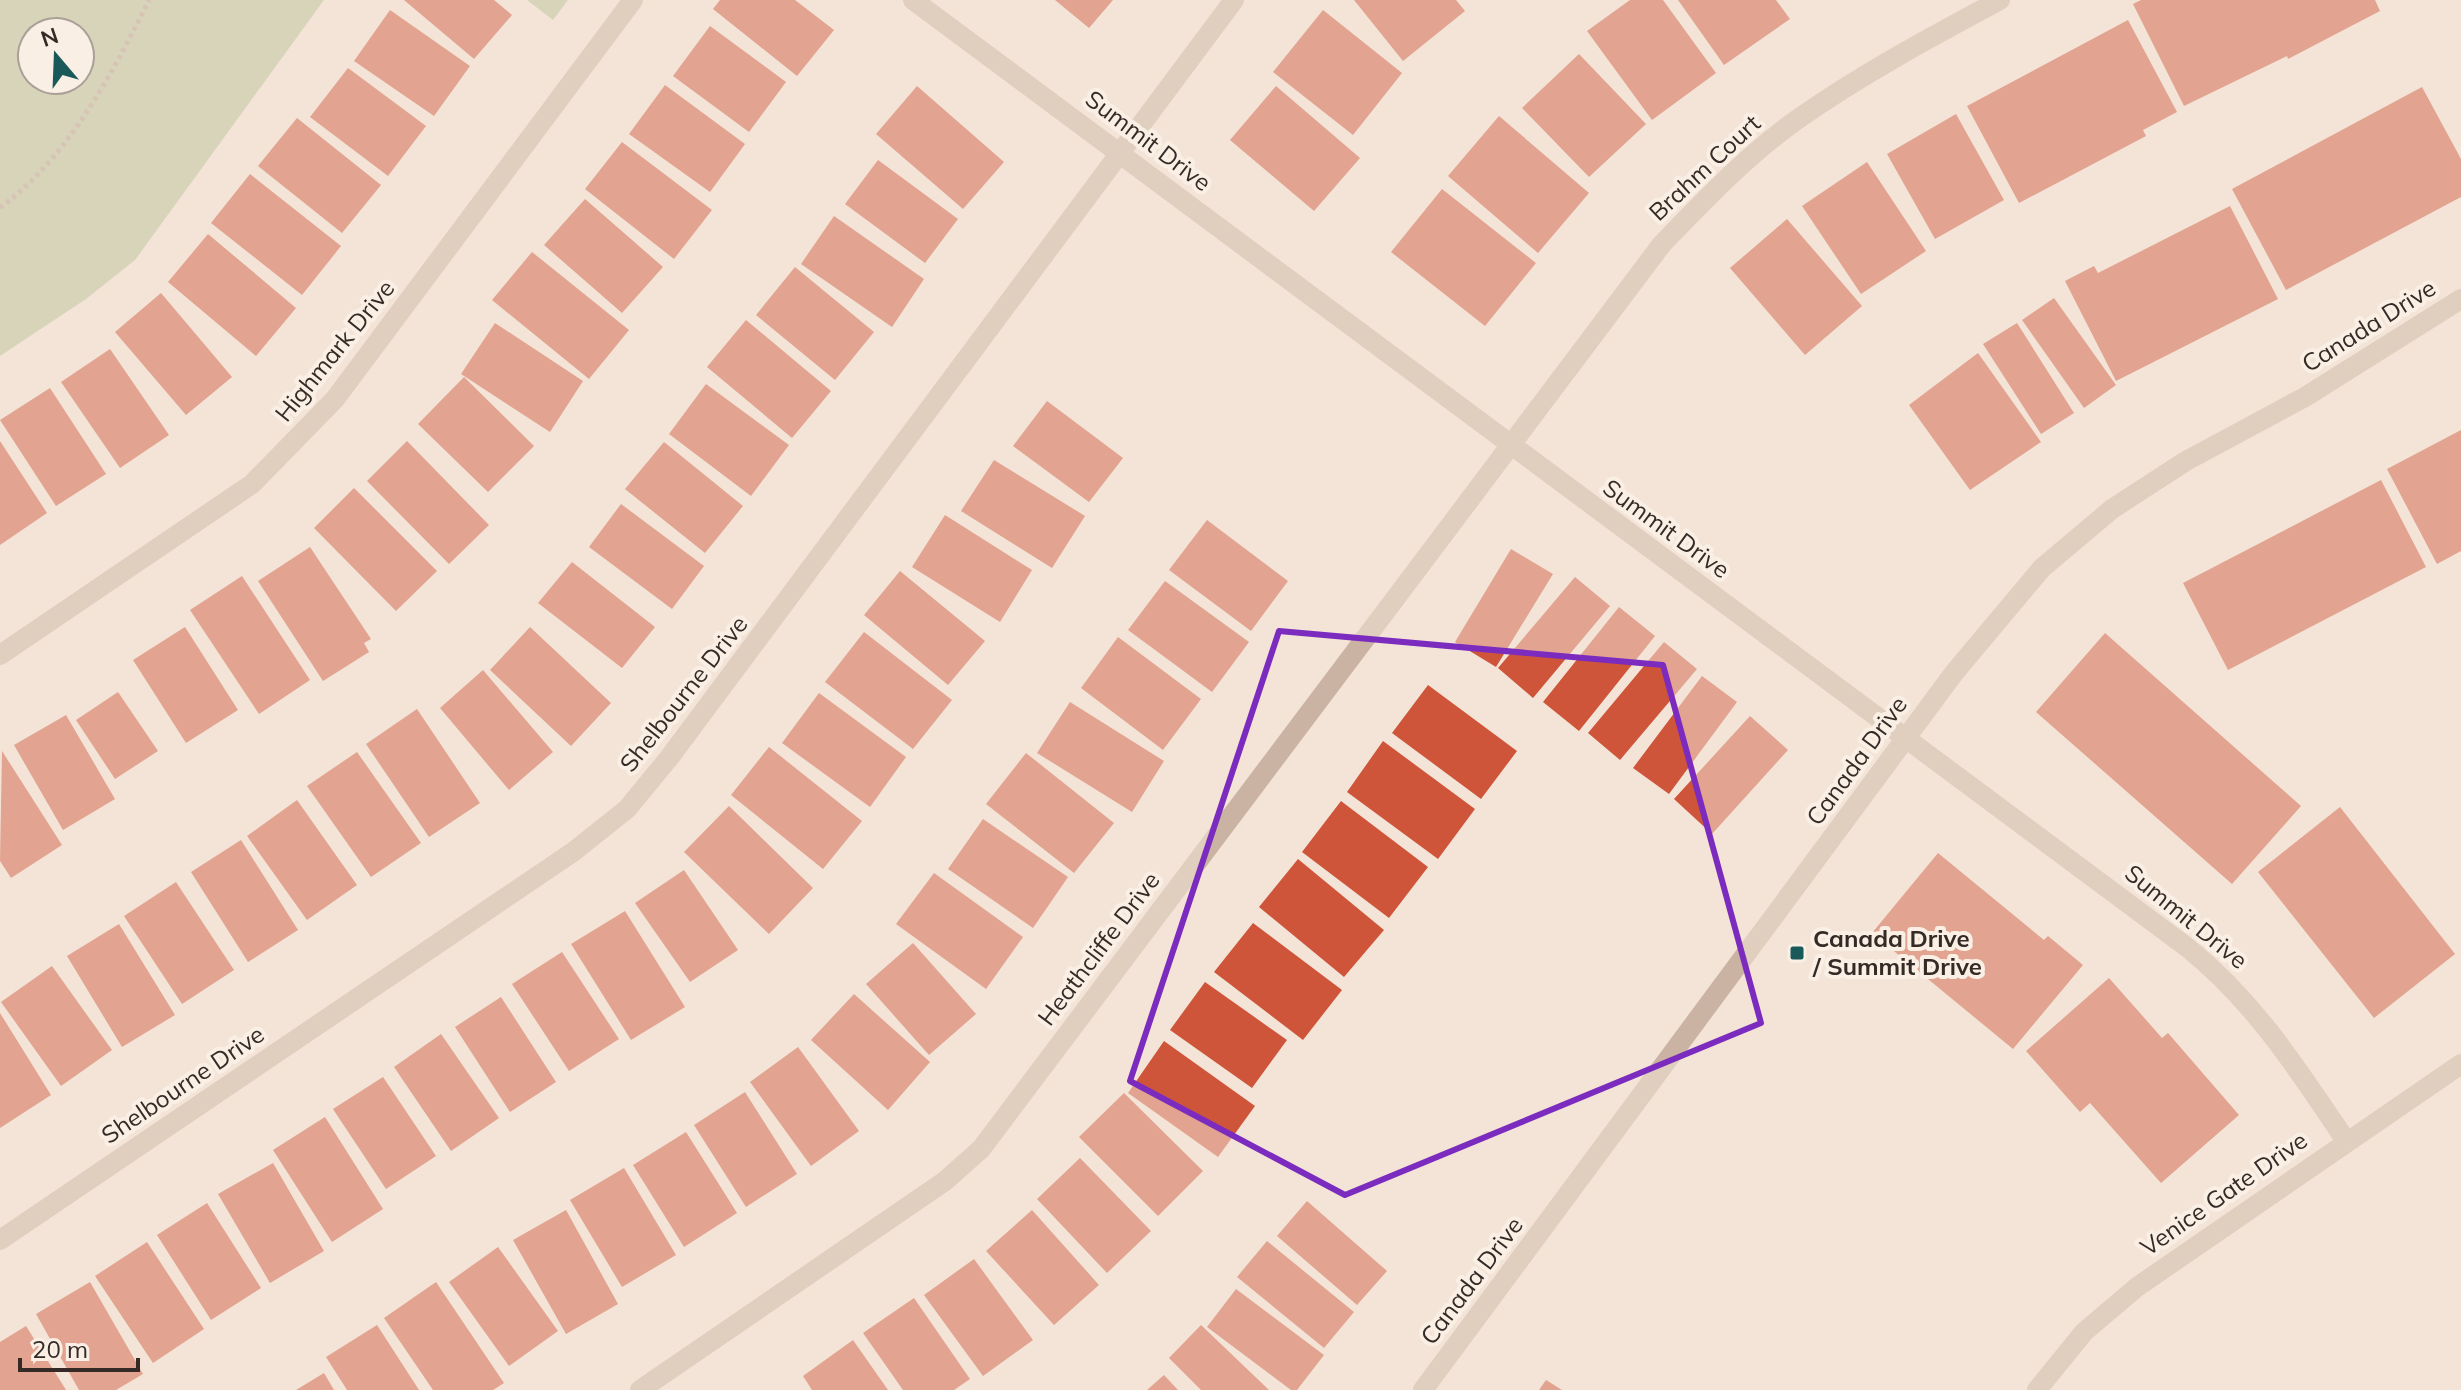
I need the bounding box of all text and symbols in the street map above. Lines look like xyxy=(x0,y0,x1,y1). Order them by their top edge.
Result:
north arrow xyxy=(16,16,96,96)
text: N xyxy=(37,21,62,53)
street label: Summit Drive xyxy=(1080,83,1217,197)
street label: Brahm Court xyxy=(1642,108,1766,227)
street label: Canada Drive xyxy=(2296,272,2441,378)
street label: Highmark Drive xyxy=(268,274,400,427)
street label: Summit Drive xyxy=(1597,472,1736,584)
street label: Shelbourne Drive xyxy=(613,609,753,777)
street label: Canada Drive xyxy=(1799,690,1913,831)
street label: Summit Drive xyxy=(2119,858,2254,975)
street label: Heathcliffe Drive xyxy=(1031,866,1166,1031)
place label: Canada Drive / Summit Drive xyxy=(1812,923,1982,981)
marker: Canada Drive / Summit Drive xyxy=(1788,944,1806,962)
street label: Shelbourne Drive xyxy=(95,1019,270,1150)
street label: Venice Gate Drive xyxy=(2134,1124,2313,1262)
street label: Canada Drive xyxy=(1414,1211,1529,1350)
scale bar xyxy=(20,1322,138,1372)
text: 20 m xyxy=(32,1334,88,1364)

